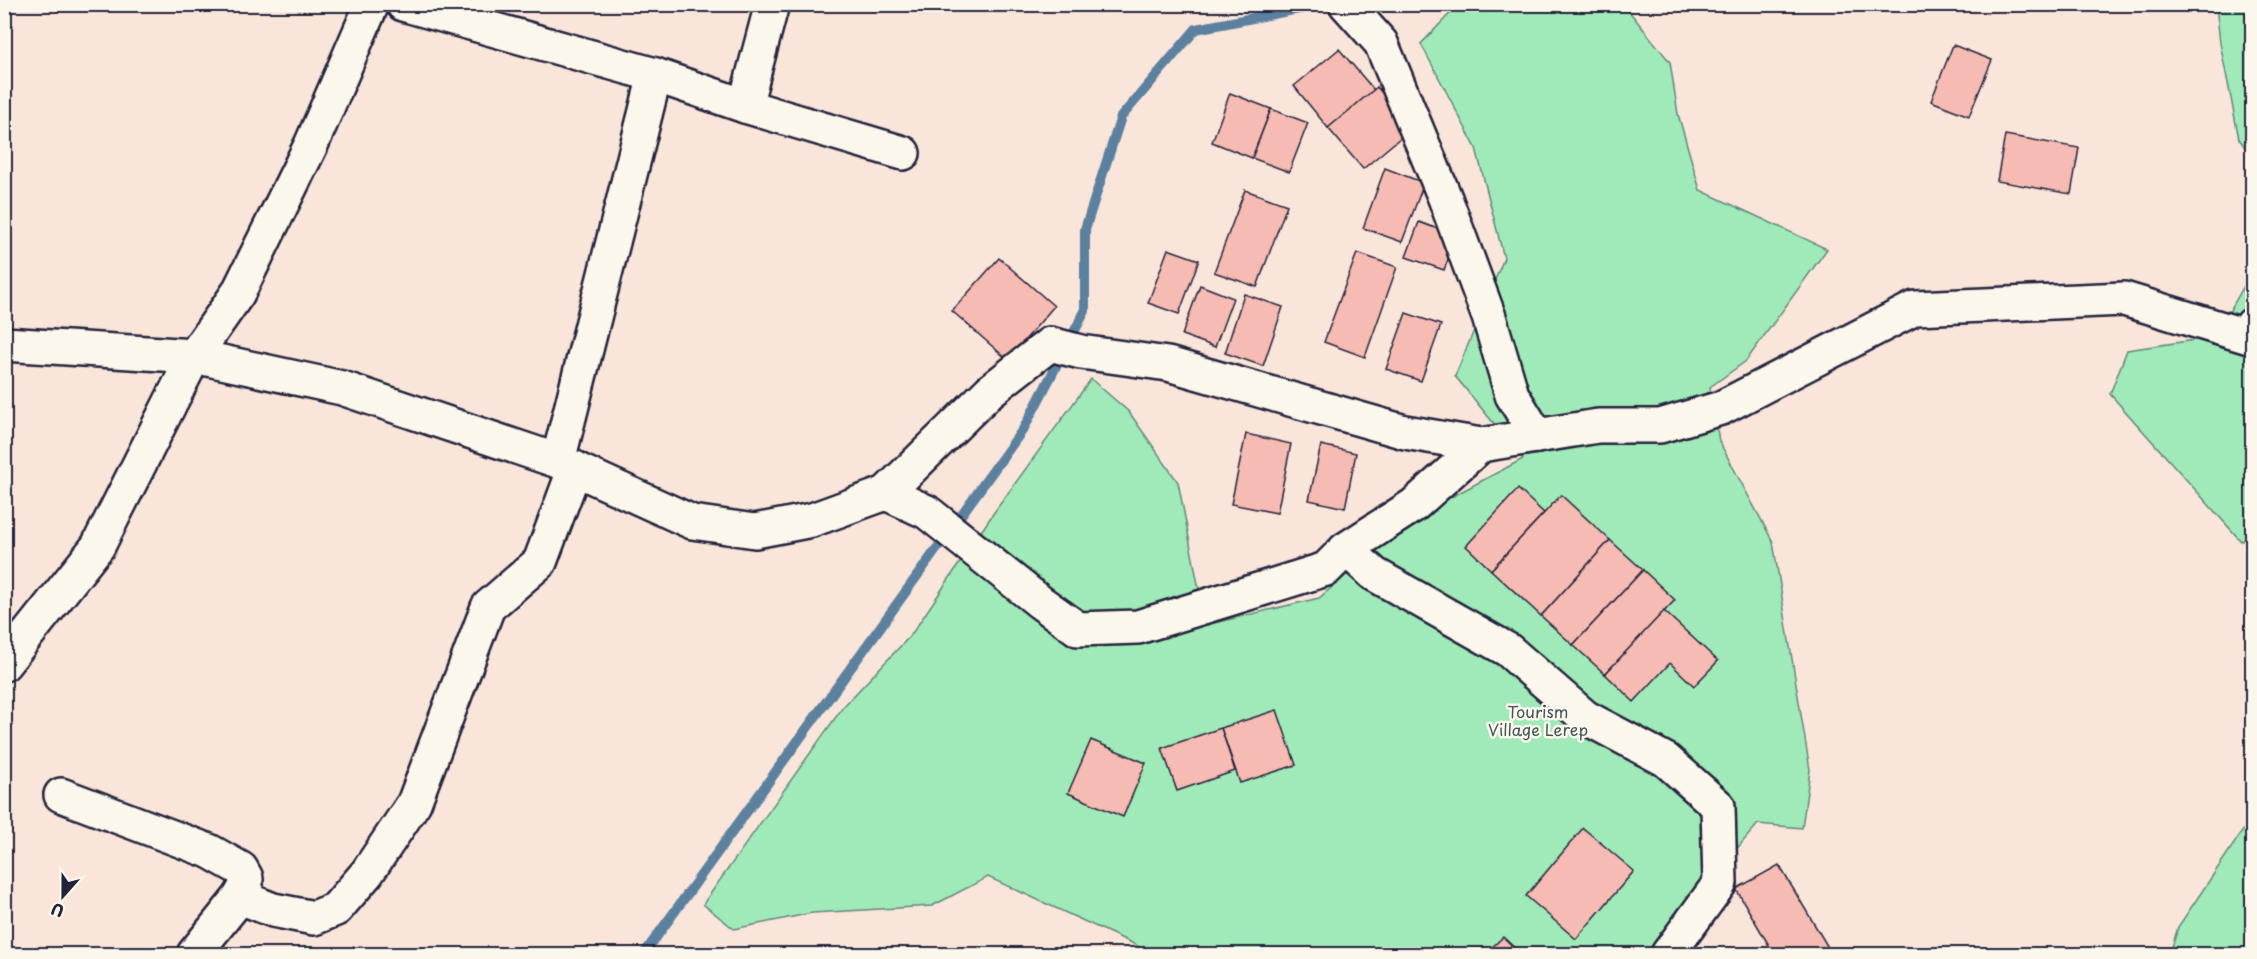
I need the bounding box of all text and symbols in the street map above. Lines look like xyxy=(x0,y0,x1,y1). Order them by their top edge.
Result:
park label: Tourism Village Lerep xyxy=(1488,699,1588,741)
north arrow xyxy=(33,866,93,926)
text: U xyxy=(47,898,67,924)

